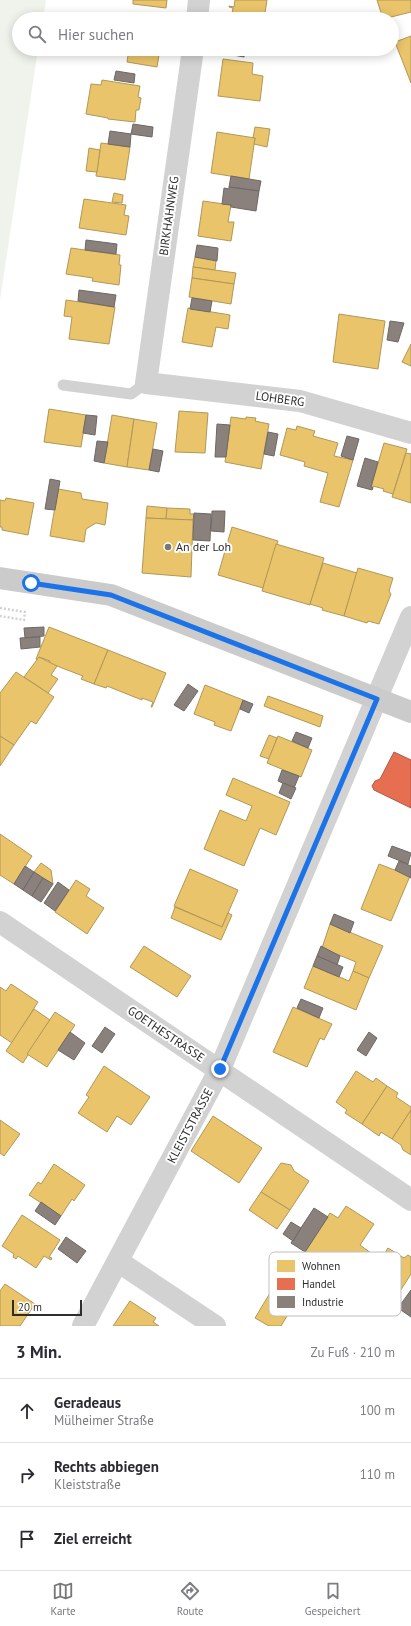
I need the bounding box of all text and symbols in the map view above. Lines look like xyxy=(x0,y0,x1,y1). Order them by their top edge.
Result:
search box xyxy=(12,12,399,56)
icon: search xyxy=(26,23,48,45)
text: Hier suchen xyxy=(58,25,134,44)
street label: BIRKHAHNWEG xyxy=(156,175,181,257)
street label: LOHBERG xyxy=(255,388,305,409)
place label: An der Loh xyxy=(176,539,231,554)
marker: An der Loh xyxy=(163,542,173,552)
route start xyxy=(22,574,40,592)
street label: GOETHESTRASSE xyxy=(125,1002,207,1065)
route end xyxy=(211,1060,229,1078)
street label: KLEISTSTRASSE xyxy=(164,1086,216,1166)
legend xyxy=(269,1252,401,1316)
text: Wohnen xyxy=(302,1259,340,1273)
text: Handel xyxy=(302,1277,336,1291)
text: Industrie xyxy=(302,1295,344,1309)
scale bar xyxy=(12,1298,82,1317)
text: 20 m xyxy=(18,1300,42,1314)
text: 3 Min. xyxy=(16,1341,62,1363)
text: Zu Fuß · 210 m xyxy=(311,1344,395,1361)
text: Geradeaus xyxy=(54,1393,121,1412)
icon: ahead xyxy=(16,1400,38,1422)
text: 100 m xyxy=(360,1402,395,1419)
text: Mülheimer Straße xyxy=(54,1412,154,1429)
text: Rechts abbiegen xyxy=(54,1457,159,1476)
icon: right xyxy=(16,1464,38,1486)
text: 110 m xyxy=(360,1466,395,1483)
text: Kleiststraße xyxy=(54,1476,121,1493)
icon: arrive xyxy=(16,1528,38,1550)
text: Ziel erreicht xyxy=(54,1529,132,1548)
tab: Karte xyxy=(51,1580,76,1618)
tab: Route xyxy=(177,1580,204,1618)
tab: Gespeichert xyxy=(305,1580,360,1618)

